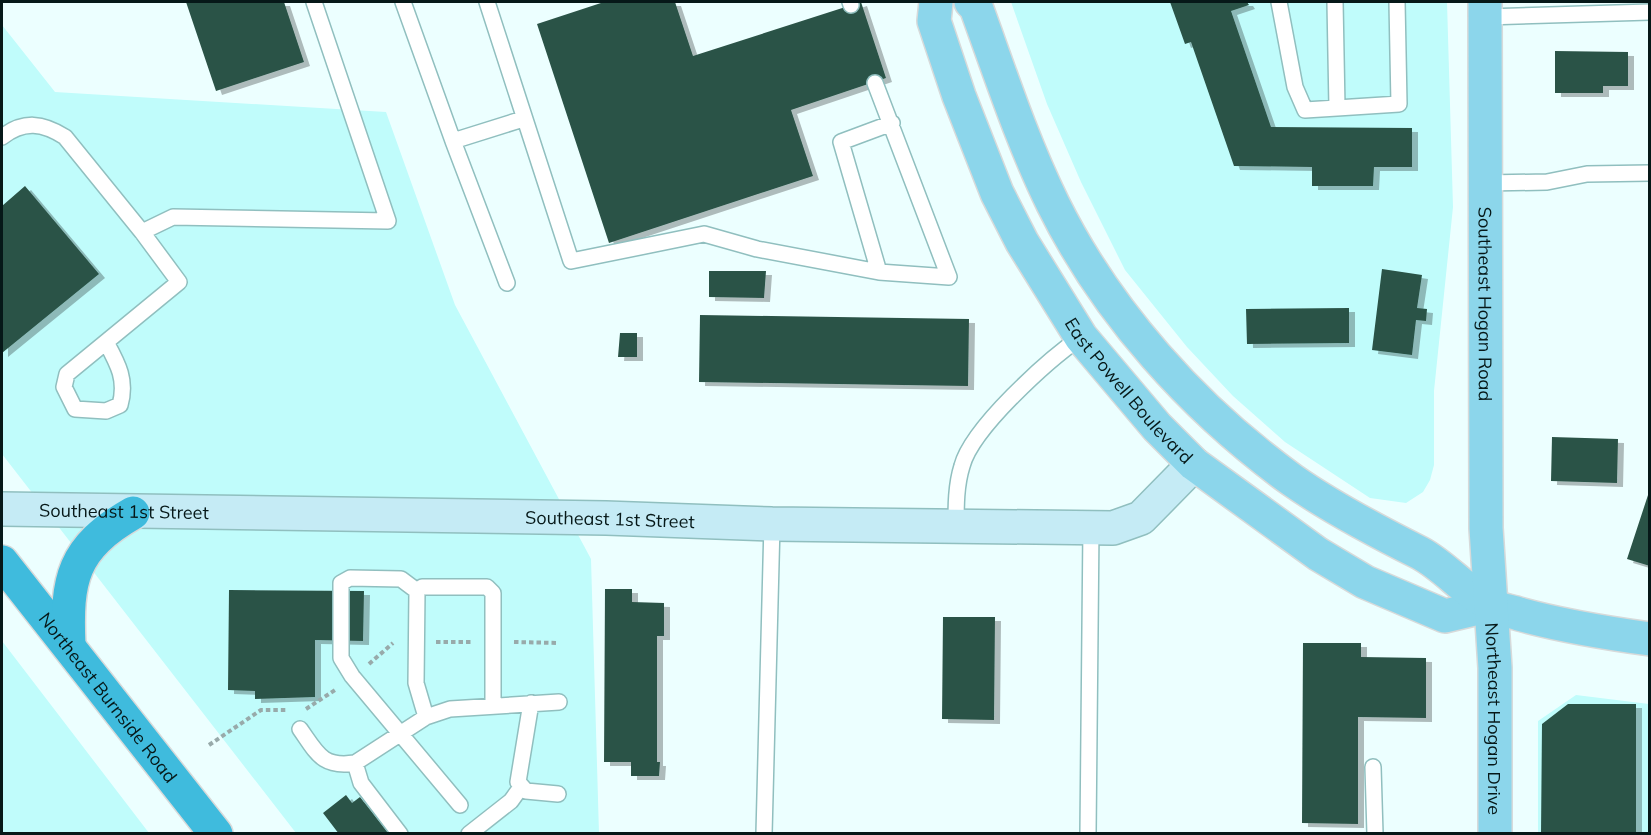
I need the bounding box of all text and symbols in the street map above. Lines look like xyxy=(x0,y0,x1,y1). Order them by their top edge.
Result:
street label: Southeast Hogan Road xyxy=(1474,207,1497,401)
street label: East Powell Boulevard xyxy=(1060,313,1198,468)
street label: Southeast 1st Street xyxy=(39,498,209,524)
street label: Southeast 1st Street xyxy=(525,505,695,533)
street label: Northeast Burnside Road xyxy=(34,607,182,787)
street label: Northeast Hogan Drive xyxy=(1481,622,1507,815)

